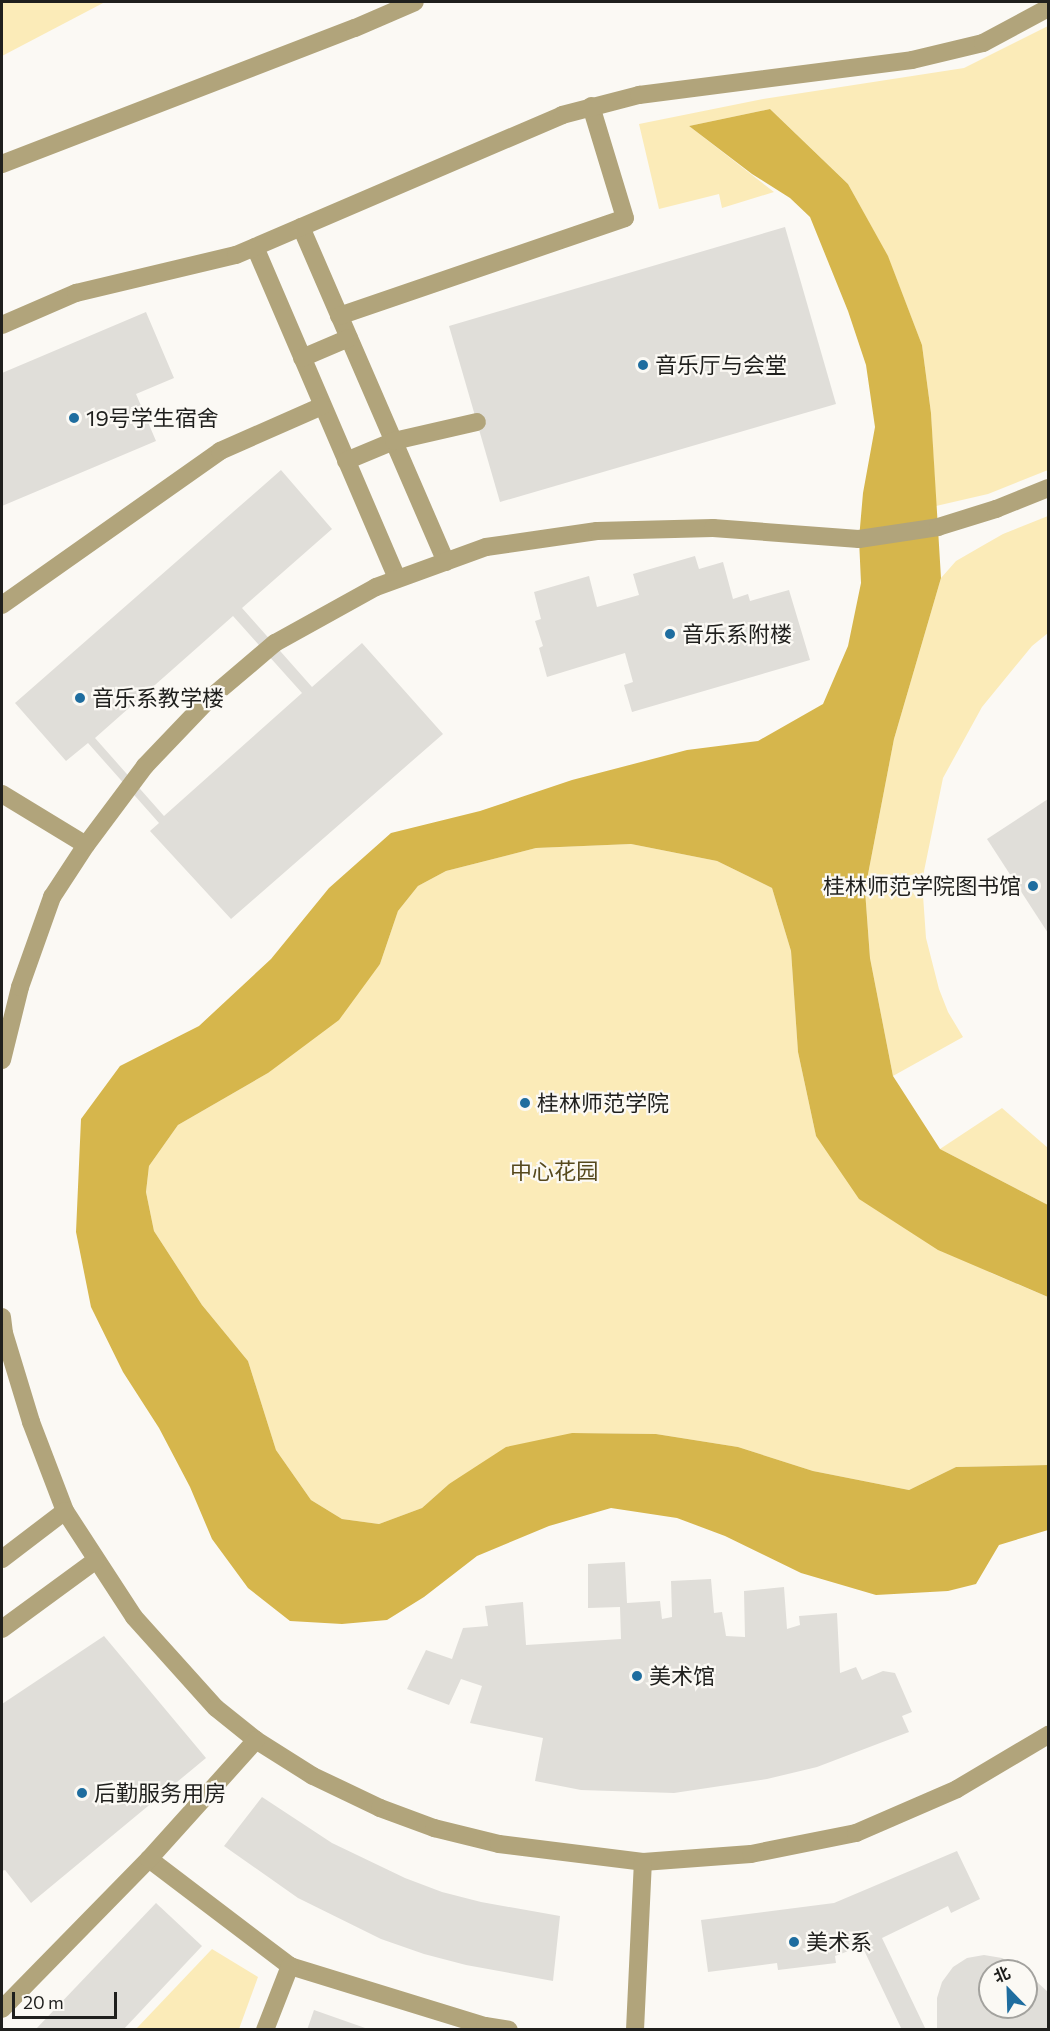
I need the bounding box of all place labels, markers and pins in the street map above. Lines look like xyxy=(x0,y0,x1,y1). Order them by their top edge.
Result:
place label: 音乐厅与会堂 xyxy=(655,352,787,378)
marker: 音乐厅与会堂 xyxy=(636,358,650,372)
place label: 19号学生宿舍 xyxy=(86,405,219,431)
marker: 19号学生宿舍 xyxy=(67,411,81,425)
place label: 音乐系附楼 xyxy=(682,621,792,647)
marker: 音乐系附楼 xyxy=(663,627,677,641)
place label: 音乐系教学楼 xyxy=(92,685,224,711)
marker: 音乐系教学楼 xyxy=(73,691,87,705)
place label: 桂林师范学院图书馆 xyxy=(823,873,1021,899)
marker: 桂林师范学院图书馆 xyxy=(1026,879,1040,893)
place label: 桂林师范学院 xyxy=(537,1090,669,1116)
marker: 桂林师范学院 xyxy=(518,1096,532,1110)
place label: 美术馆 xyxy=(649,1663,715,1689)
marker: 美术馆 xyxy=(630,1669,644,1683)
place label: 后勤服务用房 xyxy=(94,1780,226,1806)
marker: 后勤服务用房 xyxy=(75,1786,89,1800)
place label: 美术系 xyxy=(806,1929,872,1955)
marker: 美术系 xyxy=(787,1935,801,1949)

